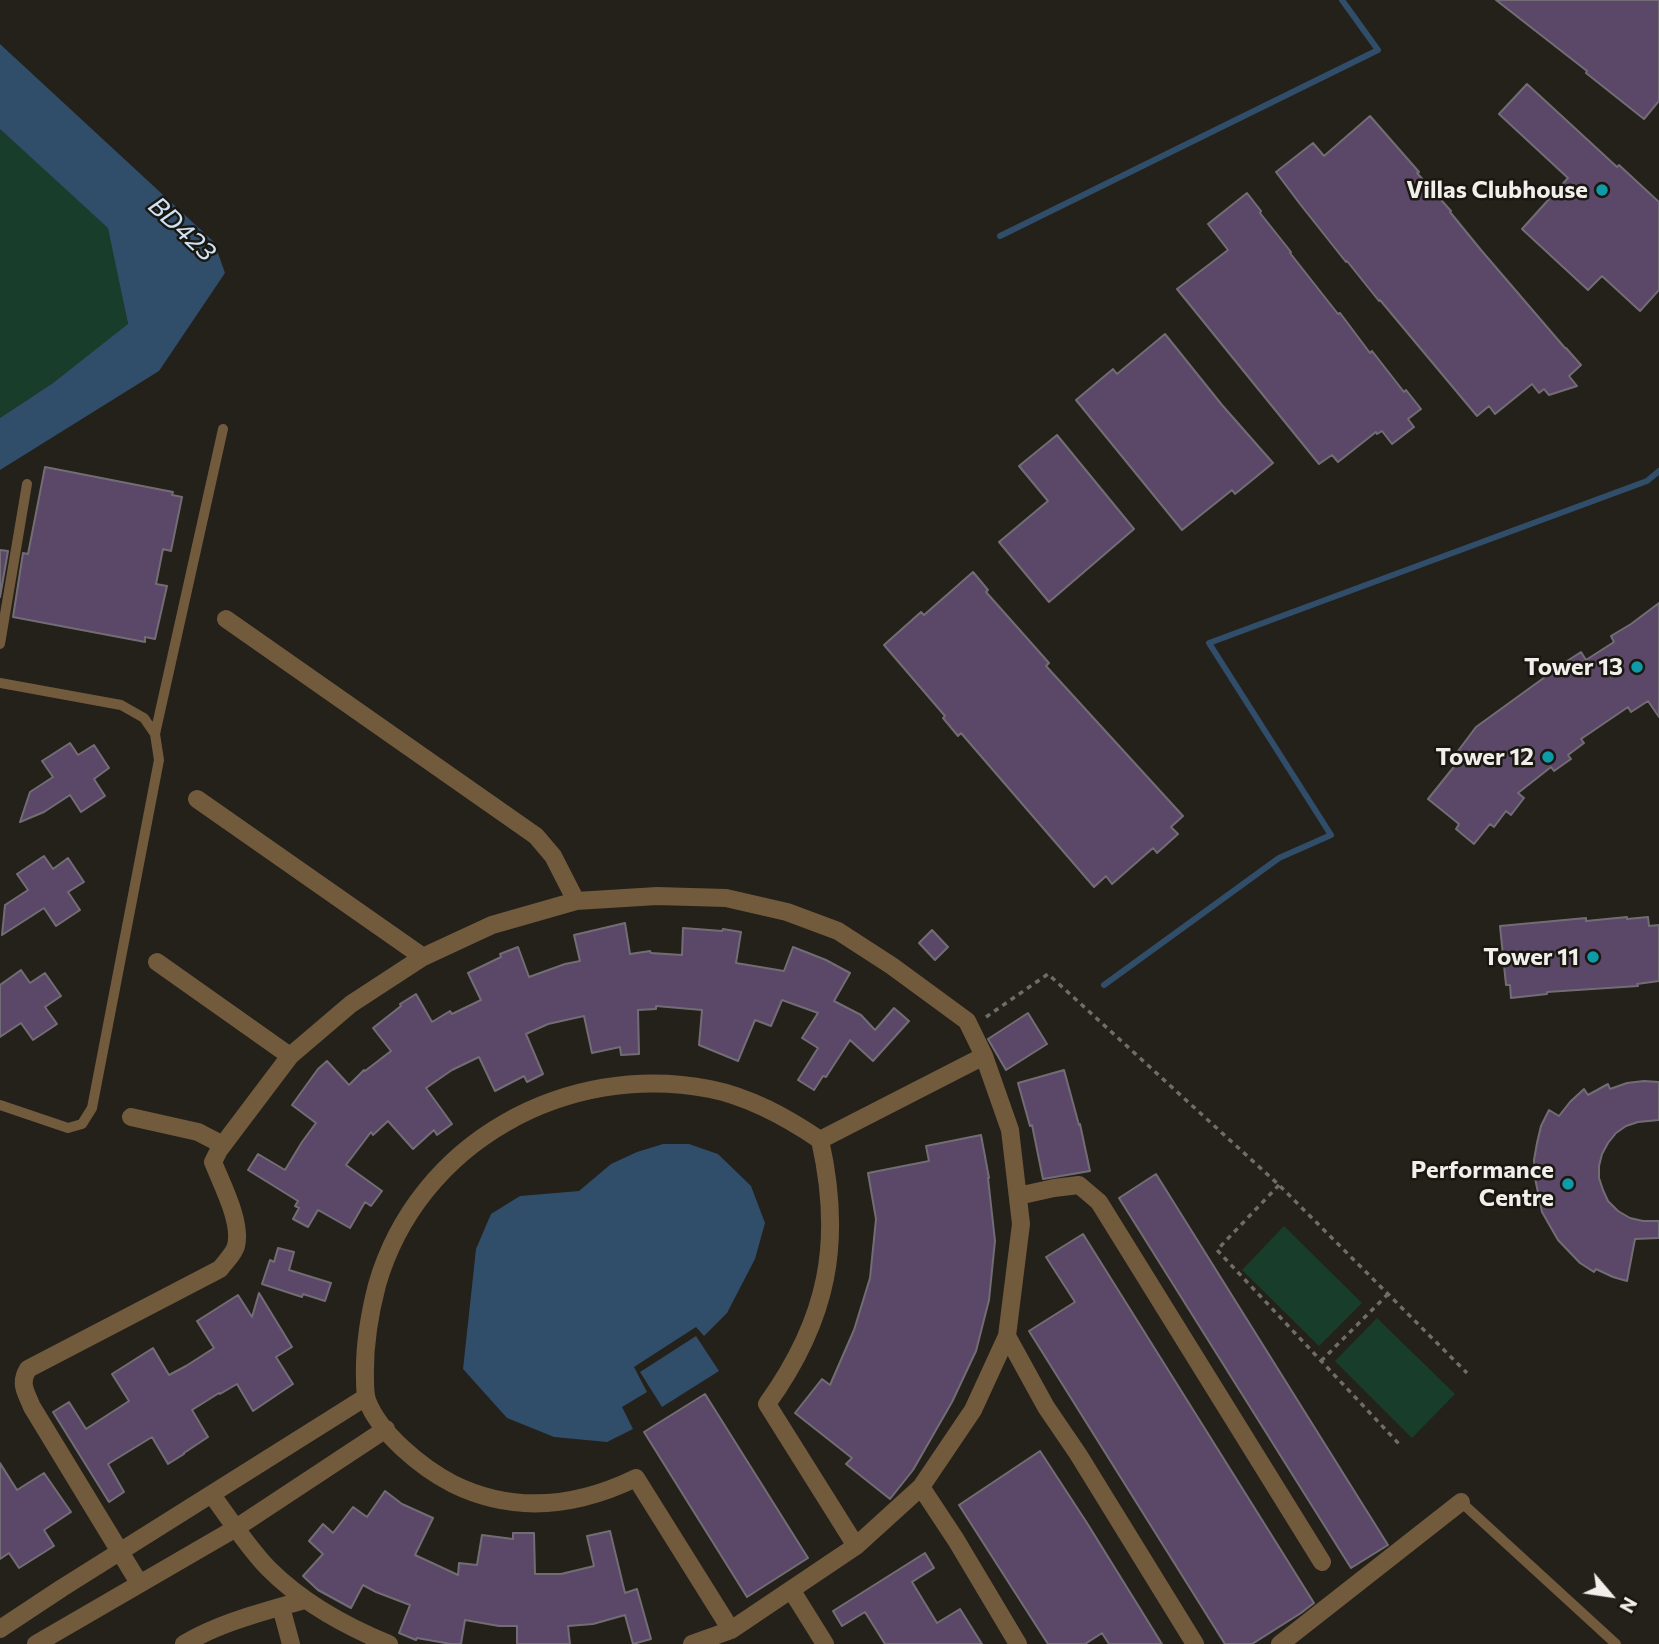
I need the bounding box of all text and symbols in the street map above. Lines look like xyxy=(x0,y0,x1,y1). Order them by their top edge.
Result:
place label: Villas Clubhouse xyxy=(1406,176,1588,204)
marker: Villas Clubhouse xyxy=(1594,182,1610,198)
water label: BD423 xyxy=(142,190,222,268)
place label: Tower 13 xyxy=(1524,653,1623,681)
marker: Tower 13 xyxy=(1629,659,1645,675)
place label: Tower 12 xyxy=(1435,743,1534,771)
marker: Tower 12 xyxy=(1540,749,1556,765)
place label: Tower 11 xyxy=(1483,943,1579,971)
marker: Tower 11 xyxy=(1585,949,1601,965)
place label: Performance Centre xyxy=(1411,1156,1554,1212)
marker: Performance Centre xyxy=(1560,1176,1576,1192)
north arrow xyxy=(1575,1560,1645,1630)
text: N xyxy=(1615,1594,1642,1617)

